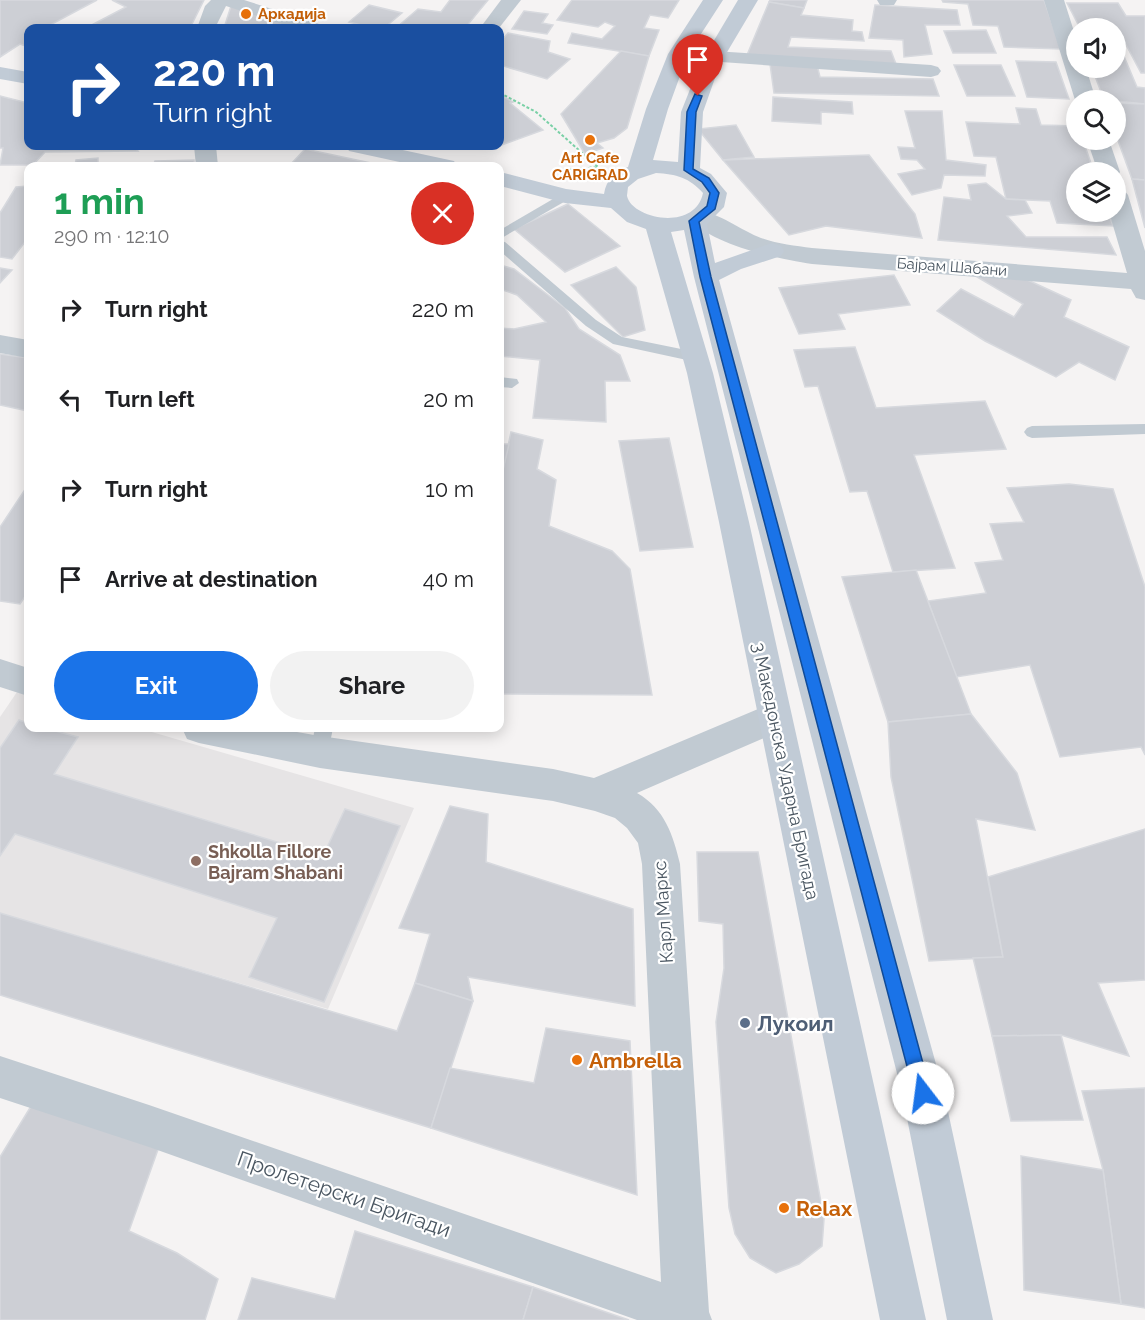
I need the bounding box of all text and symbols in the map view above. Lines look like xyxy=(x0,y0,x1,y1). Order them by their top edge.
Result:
place label: Аркадија xyxy=(258,5,326,23)
marker: Аркадија xyxy=(239,7,253,21)
map controls xyxy=(1066,18,1126,222)
button: sound xyxy=(1066,18,1126,78)
pin xyxy=(672,34,723,96)
icon: arrive xyxy=(681,43,714,76)
text: 220 m xyxy=(153,47,275,96)
icon: right xyxy=(54,48,132,126)
button: search xyxy=(1066,90,1126,150)
text: Turn right xyxy=(153,97,272,128)
marker: Art Cafe CARIGRAD xyxy=(583,133,597,147)
place label: Art Cafe CARIGRAD xyxy=(552,149,628,184)
button: layers xyxy=(1066,162,1126,222)
text: 1 min xyxy=(54,180,145,222)
button: close xyxy=(411,182,474,245)
text: 290 m · 12:10 xyxy=(54,224,169,248)
street label: Бајрам Шабани xyxy=(896,254,1008,280)
icon: right xyxy=(54,293,87,326)
text: Turn right xyxy=(105,296,208,322)
text: 220 m xyxy=(412,296,474,322)
icon: left xyxy=(54,383,87,416)
text: Turn left xyxy=(105,386,195,412)
text: 20 m xyxy=(423,386,474,412)
icon: right xyxy=(54,473,87,506)
text: Turn right xyxy=(105,476,208,502)
text: 10 m xyxy=(425,476,474,502)
icon: arrive xyxy=(54,563,87,596)
text: Arrive at destination xyxy=(105,566,318,592)
text: 40 m xyxy=(423,566,474,592)
street label: 3 Македонска Ударна Бригада xyxy=(748,640,824,902)
button: Exit xyxy=(54,651,258,720)
button: Share xyxy=(270,651,474,720)
place label: Shkolla Fillore Bajram Shabani xyxy=(208,841,343,883)
marker: Shkolla Fillore Bajram Shabani xyxy=(189,854,203,868)
street label: Карл Маркс xyxy=(649,860,677,964)
place label: Лукоил xyxy=(757,1011,834,1036)
marker: Лукоил xyxy=(738,1016,752,1030)
place label: Ambrella xyxy=(589,1048,682,1073)
marker: Ambrella xyxy=(570,1053,584,1067)
position arrow xyxy=(891,1061,955,1125)
street label: Пролетерски Бригади xyxy=(234,1146,454,1242)
place label: Relax xyxy=(796,1196,853,1221)
marker: Relax xyxy=(777,1201,791,1215)

